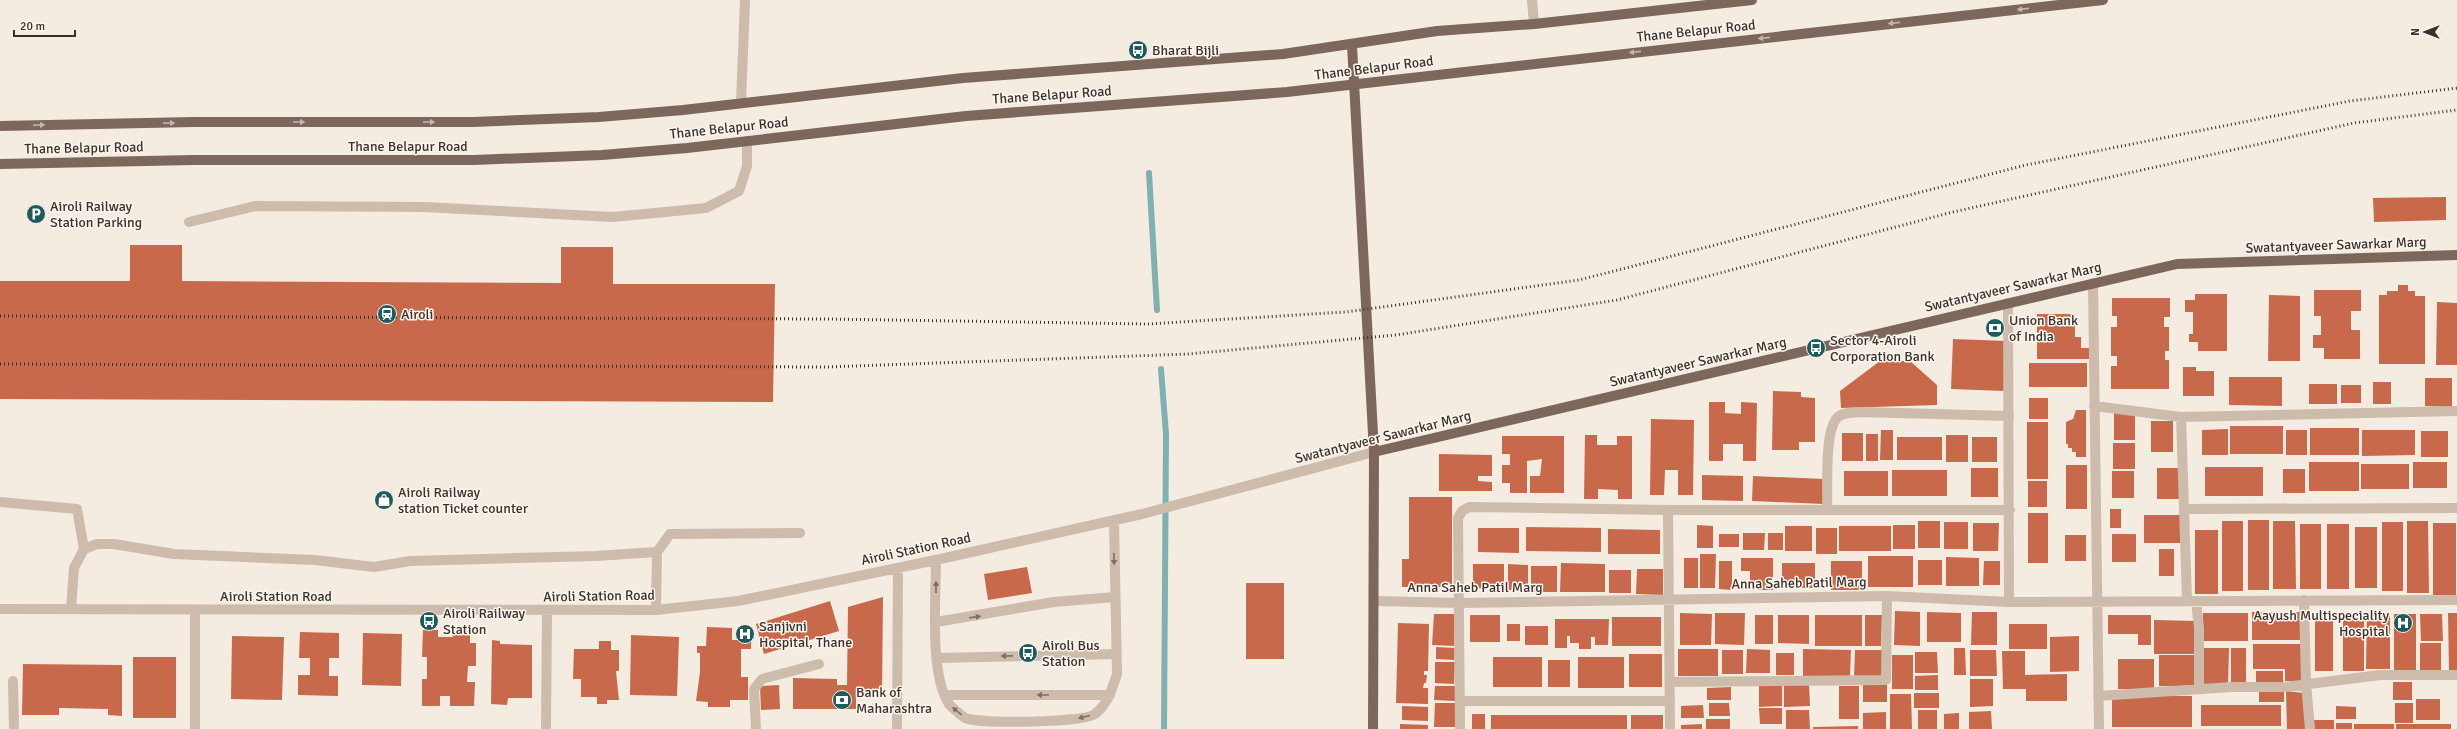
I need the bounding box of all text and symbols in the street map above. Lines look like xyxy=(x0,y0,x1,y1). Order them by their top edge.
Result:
one-way arrow xyxy=(2017,6,2029,12)
scale bar xyxy=(14,12,75,38)
north arrow xyxy=(2405,12,2445,52)
street label: Thane Belapur Road xyxy=(1636,16,1756,46)
text: 20 m xyxy=(20,19,45,34)
one-way arrow xyxy=(1888,20,1900,27)
text: N xyxy=(2409,28,2422,36)
one-way arrow xyxy=(1758,35,1771,41)
bus stop icon: Bharat Bijli xyxy=(1127,39,1149,61)
place label: Bharat Bijli xyxy=(1152,42,1219,59)
one-way arrow xyxy=(1629,49,1641,55)
street label: Thane Belapur Road xyxy=(1314,52,1434,84)
street label: Thane Belapur Road xyxy=(992,82,1112,108)
street label: Thane Belapur Road xyxy=(669,113,789,143)
one-way arrow xyxy=(163,119,175,126)
one-way arrow xyxy=(293,119,306,125)
one-way arrow xyxy=(423,119,436,125)
one-way arrow xyxy=(33,121,45,128)
street label: Thane Belapur Road xyxy=(24,138,144,158)
street label: Thane Belapur Road xyxy=(348,138,468,155)
place label: Airoli Railway Station Parking xyxy=(50,198,142,231)
parking icon: Airoli Railway Station Parking xyxy=(25,203,47,225)
street label: Swatantyaveer Sawarkar Marg xyxy=(2245,233,2427,257)
street label: Swatantyaveer Sawarkar Marg xyxy=(1923,258,2103,316)
station icon: Airoli xyxy=(376,303,398,325)
place label: Airoli xyxy=(401,306,433,323)
place label: Union Bank of India xyxy=(2009,312,2078,345)
bank icon: Union Bank of India xyxy=(1984,317,2006,339)
place label: Sector 4-Airoli Corporation Bank xyxy=(1830,332,1935,365)
street label: Swatantyaveer Sawarkar Marg xyxy=(1608,333,1788,391)
bus stop icon: Sector 4-Airoli Corporation Bank xyxy=(1805,337,1827,359)
street label: Swatantyaveer Sawarkar Marg xyxy=(1293,407,1473,467)
place label: Airoli Railway station Ticket counter xyxy=(398,484,529,517)
shop icon: Airoli Railway station Ticket counter xyxy=(373,489,395,511)
street label: Airoli Station Road xyxy=(860,529,972,569)
one-way arrow xyxy=(1111,553,1117,566)
street label: Anna Saheb Patil Marg xyxy=(1731,573,1867,593)
street label: Anna Saheb Patil Marg xyxy=(1407,579,1543,596)
one-way arrow xyxy=(933,580,939,593)
street label: Airoli Station Road xyxy=(543,587,655,605)
street label: Airoli Station Road xyxy=(220,588,332,605)
place label: Airoli Railway Station xyxy=(443,605,526,638)
place label: Aayush Multispeciality Hospital xyxy=(2253,607,2389,640)
bus stop icon: Airoli Railway Station xyxy=(418,610,440,632)
hospital icon: Aayush Multispeciality Hospital xyxy=(2392,612,2414,634)
one-way arrow xyxy=(969,614,981,620)
place label: Sanjivni Hospital, Thane xyxy=(759,618,852,651)
hospital icon: Sanjivni Hospital, Thane xyxy=(734,623,756,645)
place label: Airoli Bus Station xyxy=(1042,637,1100,670)
bus stop icon: Airoli Bus Station xyxy=(1017,642,1039,664)
one-way arrow xyxy=(1000,653,1013,659)
place label: Bank of Maharashtra xyxy=(856,684,932,717)
bank icon: Bank of Maharashtra xyxy=(831,689,853,711)
one-way arrow xyxy=(1036,692,1049,698)
one-way arrow xyxy=(952,707,963,716)
one-way arrow xyxy=(1078,714,1090,720)

